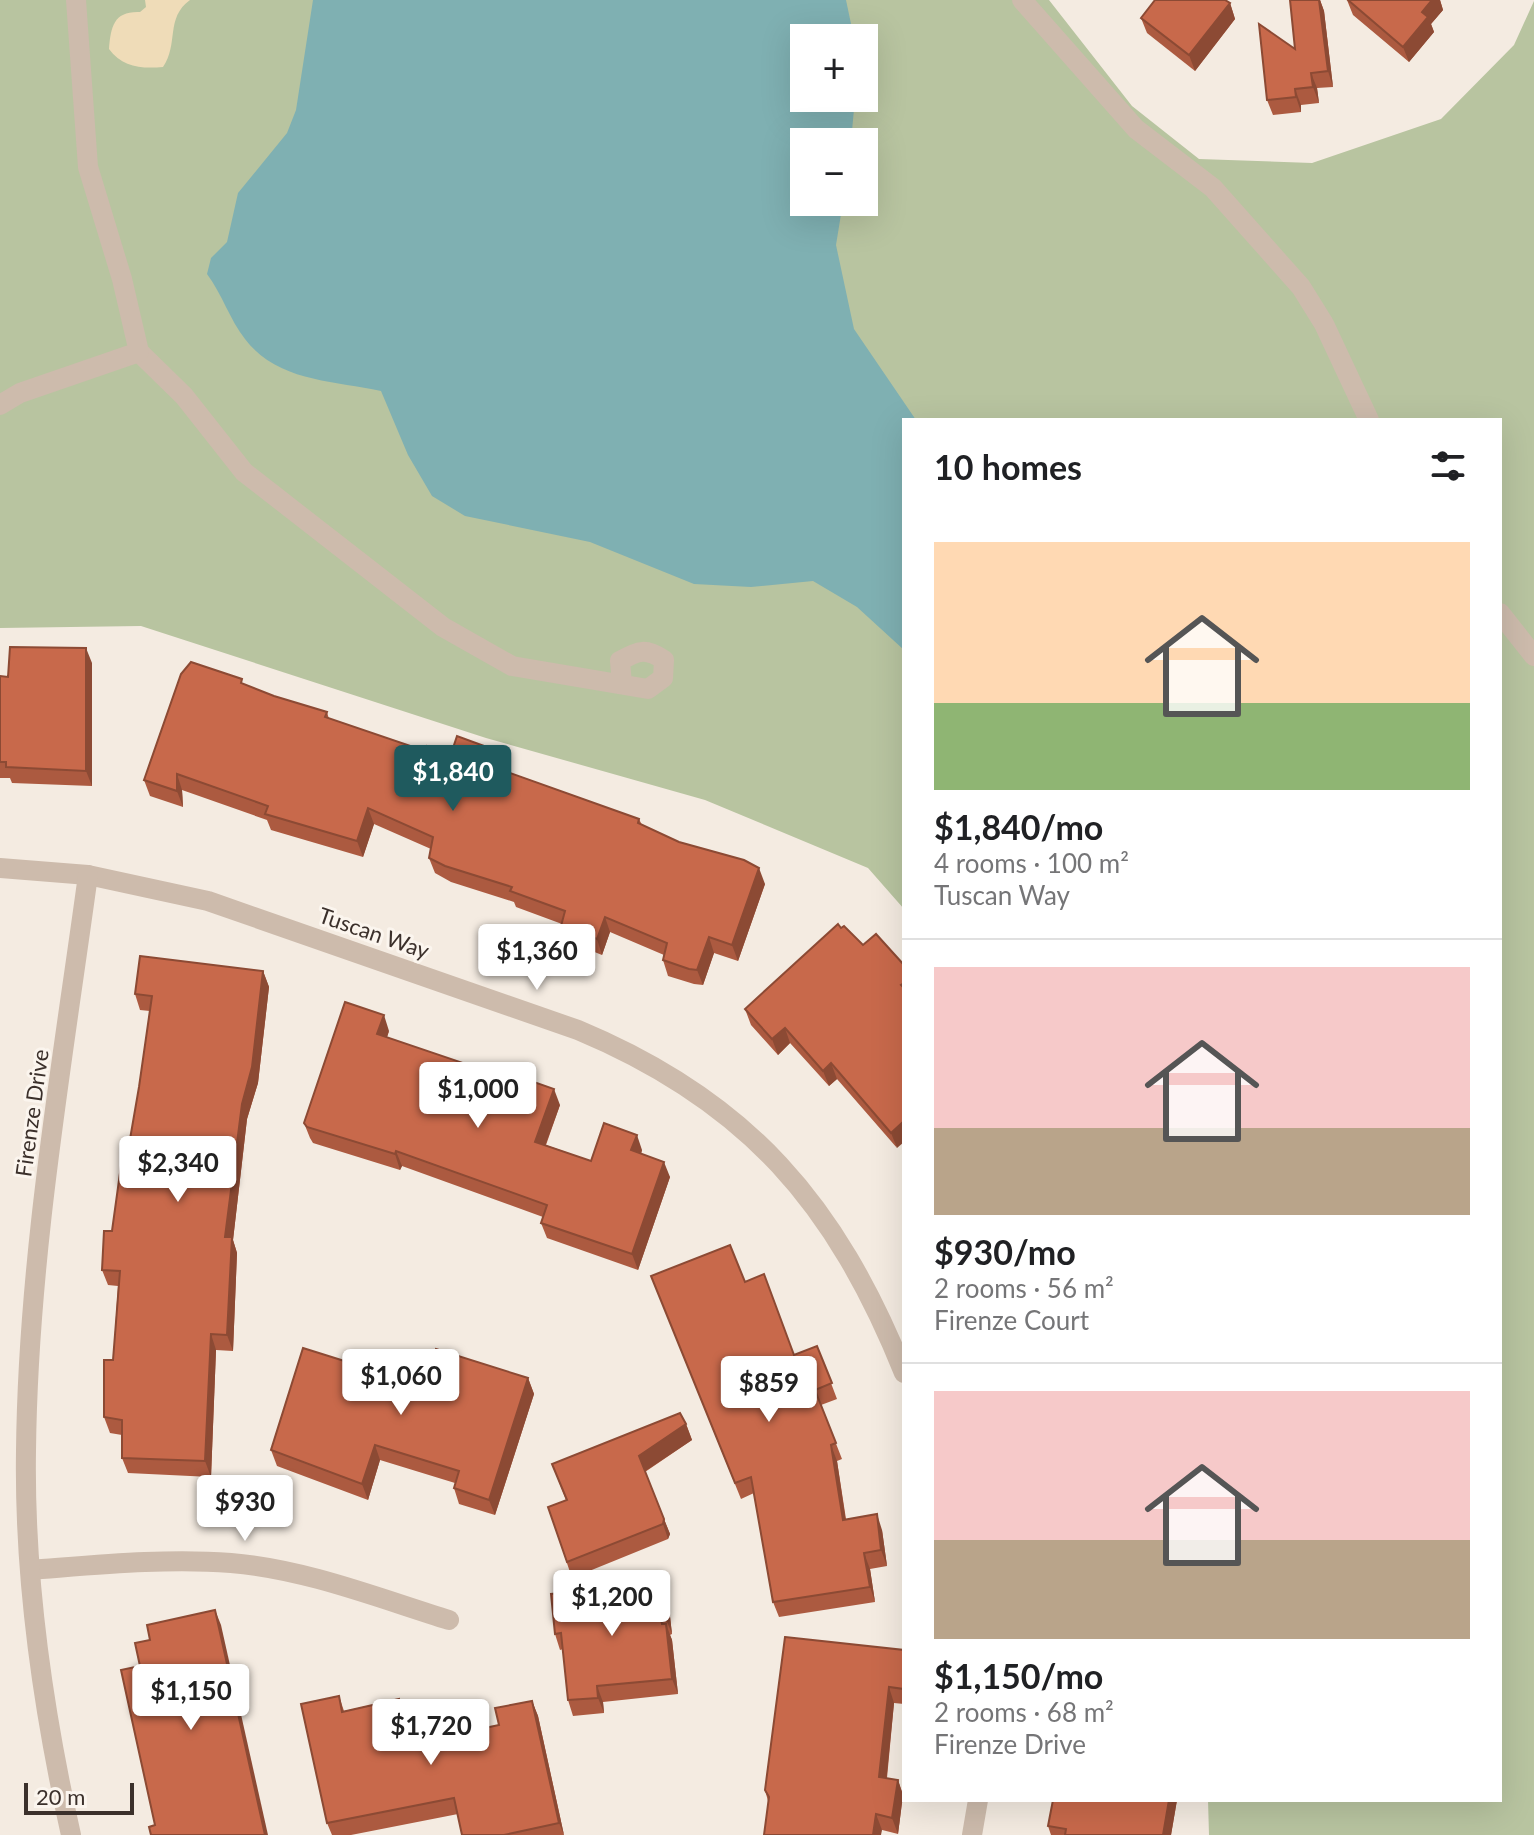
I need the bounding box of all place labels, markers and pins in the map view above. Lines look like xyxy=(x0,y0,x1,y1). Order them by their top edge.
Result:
pin: $1,840 xyxy=(388,745,518,813)
pin: $1,360 xyxy=(472,924,602,992)
pin: $1,000 xyxy=(413,1062,543,1130)
pin: $2,340 xyxy=(113,1136,243,1204)
pin: $1,060 xyxy=(336,1349,466,1417)
pin: $859 xyxy=(722,1356,816,1424)
pin: $930 xyxy=(198,1475,292,1543)
pin: $1,200 xyxy=(547,1570,677,1638)
pin: $1,150 xyxy=(126,1664,256,1732)
pin: $1,720 xyxy=(366,1699,496,1767)

